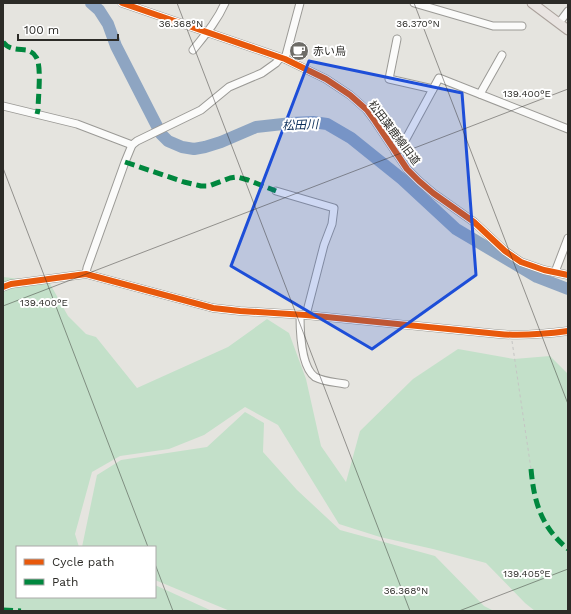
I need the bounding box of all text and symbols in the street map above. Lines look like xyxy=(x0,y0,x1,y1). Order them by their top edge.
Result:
scale bar xyxy=(18,16,118,42)
text: 36.368°N xyxy=(159,18,203,29)
text: 36.370°N xyxy=(396,18,440,29)
text: 100 m xyxy=(24,23,59,37)
cafe icon: 赤い鳥 xyxy=(288,40,310,62)
place label: 赤い鳥 xyxy=(313,45,346,58)
text: 139.400°E xyxy=(503,88,551,99)
street label: 松田葉鹿線旧道 xyxy=(366,98,422,168)
water label: 松田川 xyxy=(282,117,320,133)
text: 139.400°E xyxy=(20,297,68,308)
legend xyxy=(16,546,156,598)
text: Cycle path xyxy=(52,555,114,569)
text: 139.405°E xyxy=(503,568,551,579)
text: Path xyxy=(52,575,78,589)
text: 36.368°N xyxy=(384,585,428,596)

